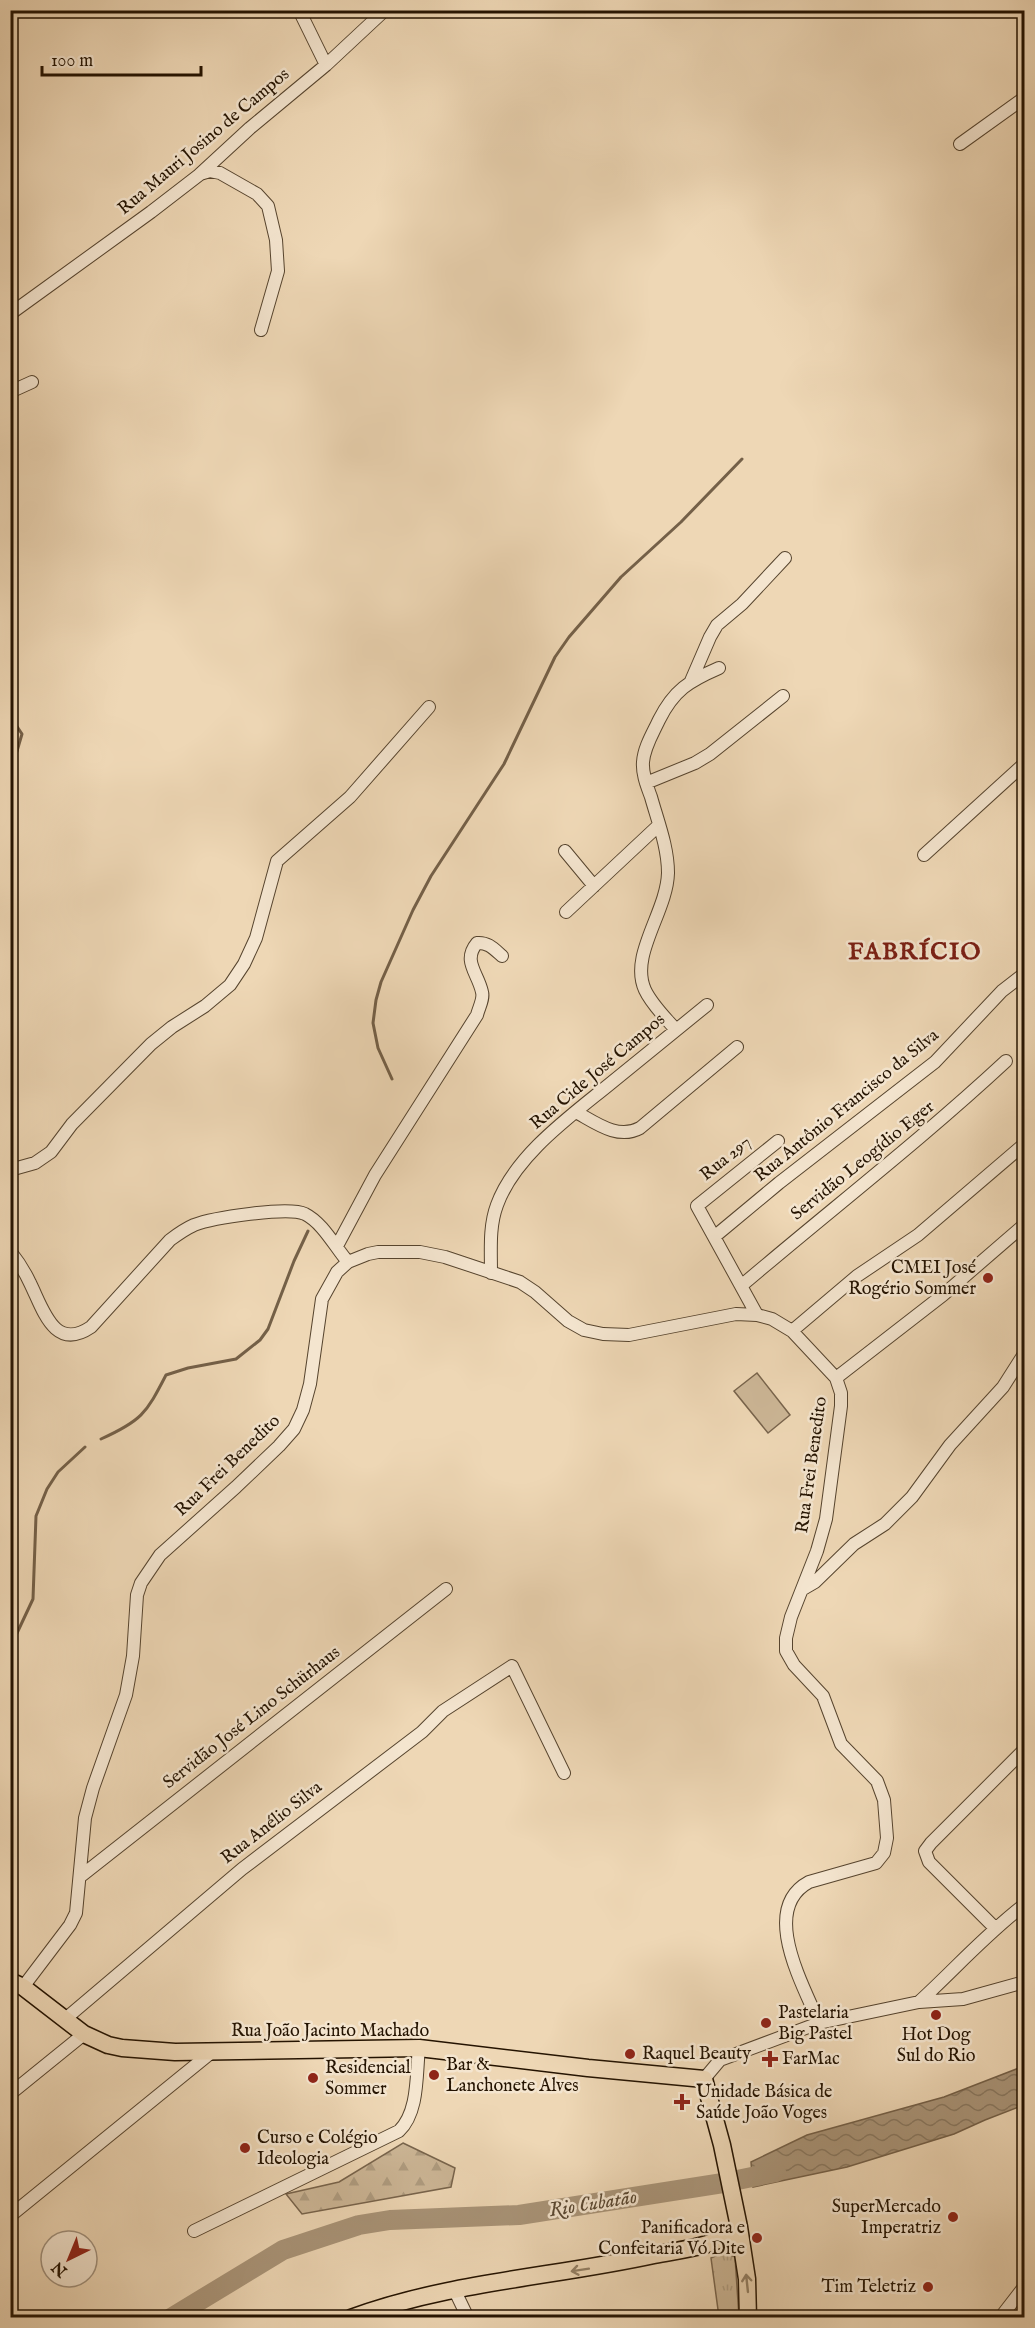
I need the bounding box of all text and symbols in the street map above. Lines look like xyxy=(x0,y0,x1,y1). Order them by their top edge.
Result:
scale bar xyxy=(42,39,201,77)
text: 100 m xyxy=(51,50,93,73)
street label: Rua Mauri Josino de Campos xyxy=(113,63,295,221)
district label: FABRÍCIO xyxy=(848,937,982,968)
street label: Rua Cide José Campos xyxy=(526,1009,670,1135)
street label: Rua Antônio Francisco da Silva xyxy=(750,1024,944,1188)
street label: Servidão Leogídio Eger xyxy=(786,1096,940,1226)
street label: Rua 297 xyxy=(696,1131,756,1187)
place label: CMEI José Rogério Sommer xyxy=(848,1257,976,1301)
marker: CMEI José Rogério Sommer xyxy=(981,1271,995,1285)
street label: Rua Frei Benedito xyxy=(791,1395,833,1535)
street label: Rua Frei Benedito xyxy=(170,1410,286,1522)
street label: Servidão José Lino Schürhaus xyxy=(159,1641,345,1795)
street label: Rua Anélio Silva xyxy=(217,1776,327,1870)
place label: Pastelaria Big Pastel xyxy=(778,2002,852,2046)
marker: Hot Dog Sul do Rio xyxy=(929,2008,943,2022)
marker: Pastelaria Big Pastel xyxy=(759,2016,773,2030)
street label: Rua João Jacinto Machado xyxy=(231,2020,429,2043)
place label: Hot Dog Sul do Rio xyxy=(897,2024,976,2068)
place label: Raquel Beauty xyxy=(642,2043,751,2066)
marker: Raquel Beauty xyxy=(623,2047,637,2061)
place label: FarMac xyxy=(782,2048,840,2071)
marker: FarMac xyxy=(763,2052,777,2066)
place label: Bar & Lanchonete Alves xyxy=(446,2054,579,2098)
place label: Residencial Sommer xyxy=(325,2057,411,2101)
marker: Bar & Lanchonete Alves xyxy=(427,2068,441,2082)
marker: Residencial Sommer xyxy=(306,2071,320,2085)
place label: Unidade Básica de Saúde João Voges xyxy=(696,2081,832,2125)
marker: Unidade Básica de Saúde João Voges xyxy=(673,2093,691,2111)
place label: Curso e Colégio Ideologia xyxy=(257,2127,378,2171)
marker: Curso e Colégio Ideologia xyxy=(238,2141,252,2155)
water label: Rio Cubatão xyxy=(547,2185,639,2223)
place label: SuperMercado Imperatriz xyxy=(832,2196,941,2240)
marker: SuperMercado Imperatriz xyxy=(946,2210,960,2224)
place label: Panificadora e Confeitaria Vó Dite xyxy=(598,2217,745,2261)
north arrow xyxy=(39,2229,99,2289)
marker: Panificadora e Confeitaria Vó Dite xyxy=(750,2231,764,2245)
text: N xyxy=(48,2256,73,2281)
one-way arrow xyxy=(570,2265,590,2276)
one-way arrow xyxy=(741,2274,752,2293)
place label: Tim Teletriz xyxy=(821,2276,916,2299)
marker: Tim Teletriz xyxy=(921,2280,935,2294)

